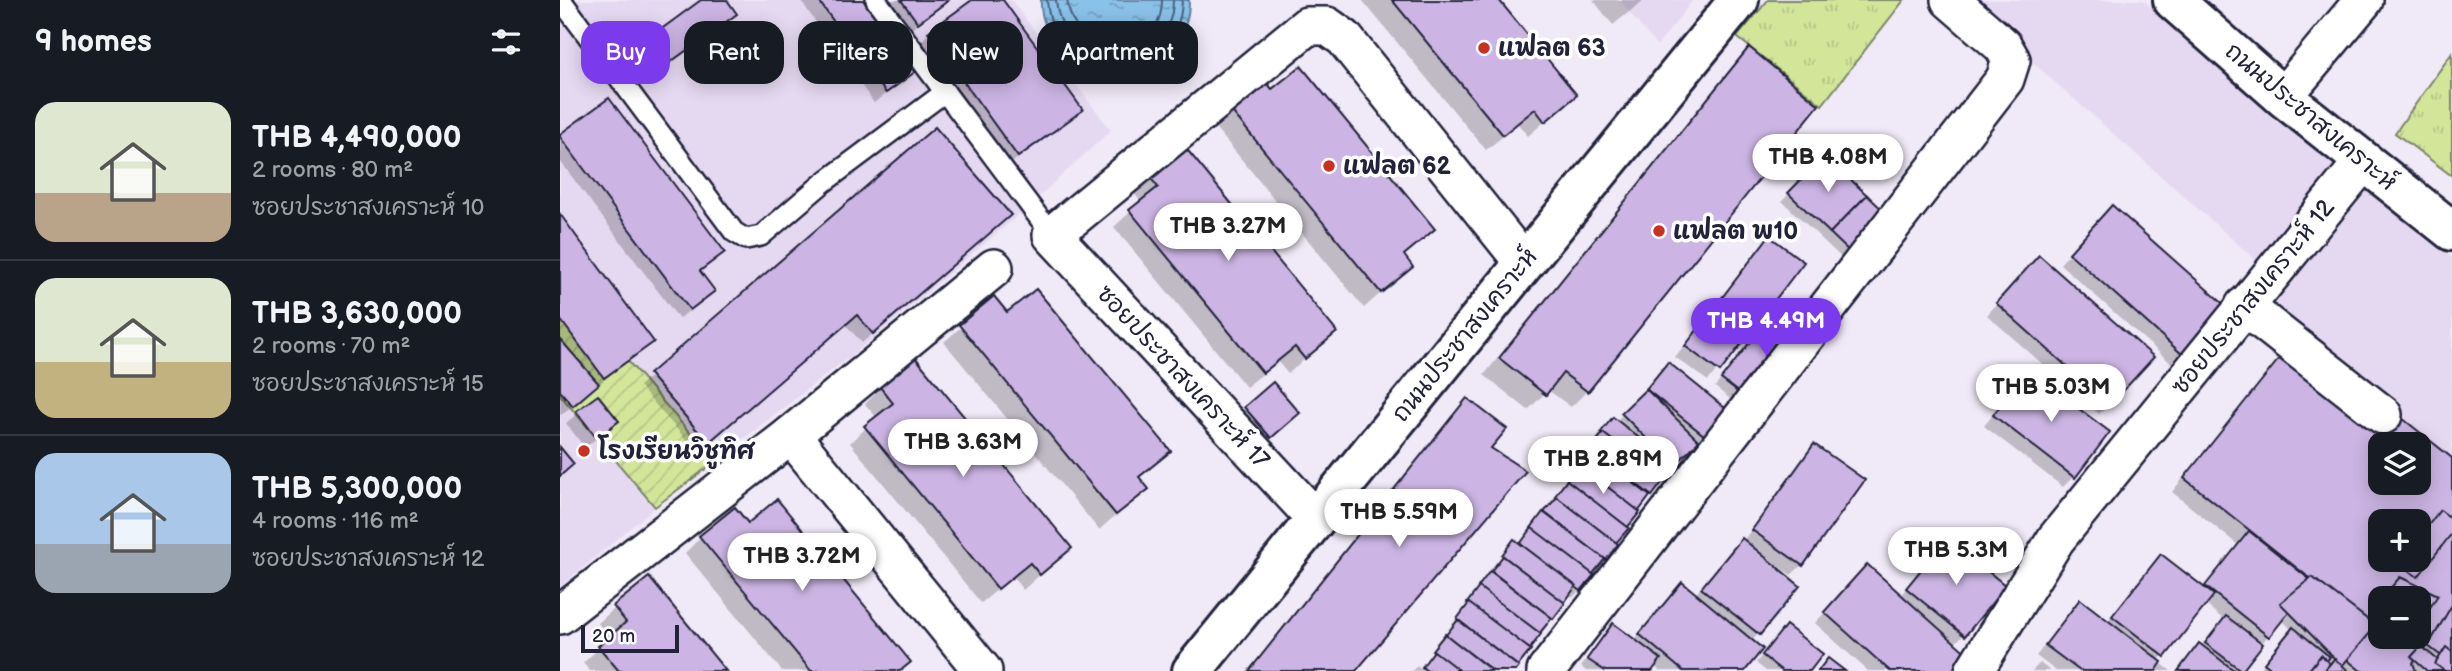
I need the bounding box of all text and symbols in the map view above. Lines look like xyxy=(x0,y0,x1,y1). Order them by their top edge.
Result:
chip: Buy xyxy=(581,21,670,84)
chip: Rent xyxy=(684,21,784,84)
chip: Filters xyxy=(798,21,913,84)
chip: New xyxy=(927,21,1023,84)
chip: Apartment xyxy=(1037,21,1198,84)
icon: filters xyxy=(487,23,525,61)
text: 9 homes xyxy=(35,24,152,60)
place label: แฟลต 63 xyxy=(1498,33,1606,63)
street label: ถนนประชาสงเคราะห์ xyxy=(2219,35,2404,197)
marker: แฟลต 63 xyxy=(1476,40,1492,56)
text: THB 4,490,000 xyxy=(252,120,462,156)
icon: home xyxy=(91,130,175,214)
pin: THB 4.08M xyxy=(1748,134,1908,194)
text: THB 4.08M xyxy=(1768,143,1888,171)
place label: แฟลต 62 xyxy=(1343,151,1452,181)
text: 2 rooms · 80 m² xyxy=(252,156,413,184)
marker: แฟลต 62 xyxy=(1321,158,1337,174)
street label: ซอยประชาสงเคราะห์ 12 xyxy=(2164,192,2341,400)
text: ซอยประชาสงเคราะห์ 10 xyxy=(252,194,484,222)
pin: THB 3.27M xyxy=(1148,204,1308,263)
text: THB 3.27M xyxy=(1170,212,1286,240)
place label: แฟลต พ10 xyxy=(1673,216,1798,246)
marker: แฟลต พ10 xyxy=(1651,223,1667,239)
street label: ถนนประชาสงเคราะห์ xyxy=(1384,241,1544,428)
street label: ซอยประชาสงเคราะห์ 17 xyxy=(1091,278,1277,475)
text: THB 3,630,000 xyxy=(252,296,462,332)
pin: THB 4.49M xyxy=(1686,298,1846,358)
icon: home xyxy=(91,306,175,390)
text: THB 4.49M xyxy=(1707,307,1825,335)
text: 2 rooms · 70 m² xyxy=(252,332,411,360)
pin: THB 5.03M xyxy=(1971,364,2131,424)
text: ซอยประชาสงเคราะห์ 15 xyxy=(252,370,484,398)
text: THB 5.03M xyxy=(1992,373,2110,401)
pin: THB 3.63M xyxy=(883,420,1043,479)
text: THB 3.63M xyxy=(904,428,1022,456)
map controls xyxy=(2368,432,2431,649)
button: layers xyxy=(2368,432,2431,495)
place label: โรงเรียนวิชูทิศ xyxy=(597,434,756,469)
pin: THB 2.89M xyxy=(1523,436,1683,496)
marker: โรงเรียนวิชูทิศ xyxy=(576,443,592,459)
text: THB 2.89M xyxy=(1544,445,1662,473)
text: THB 5,300,000 xyxy=(252,471,462,507)
icon: home xyxy=(91,481,175,565)
pin: THB 5.59M xyxy=(1319,490,1479,549)
text: THB 5.59M xyxy=(1340,498,1458,526)
text: 4 rooms · 116 m² xyxy=(252,507,419,535)
button: + xyxy=(2368,509,2431,572)
pin: THB 5.3M xyxy=(1884,528,2028,587)
pin: THB 3.72M xyxy=(722,534,882,593)
text: THB 5.3M xyxy=(1904,536,2008,564)
text: THB 3.72M xyxy=(743,542,861,570)
text: ซอยประชาสงเคราะห์ 12 xyxy=(252,545,484,573)
button: − xyxy=(2368,586,2431,649)
scale bar xyxy=(581,622,679,654)
text: 20 m xyxy=(592,625,635,648)

